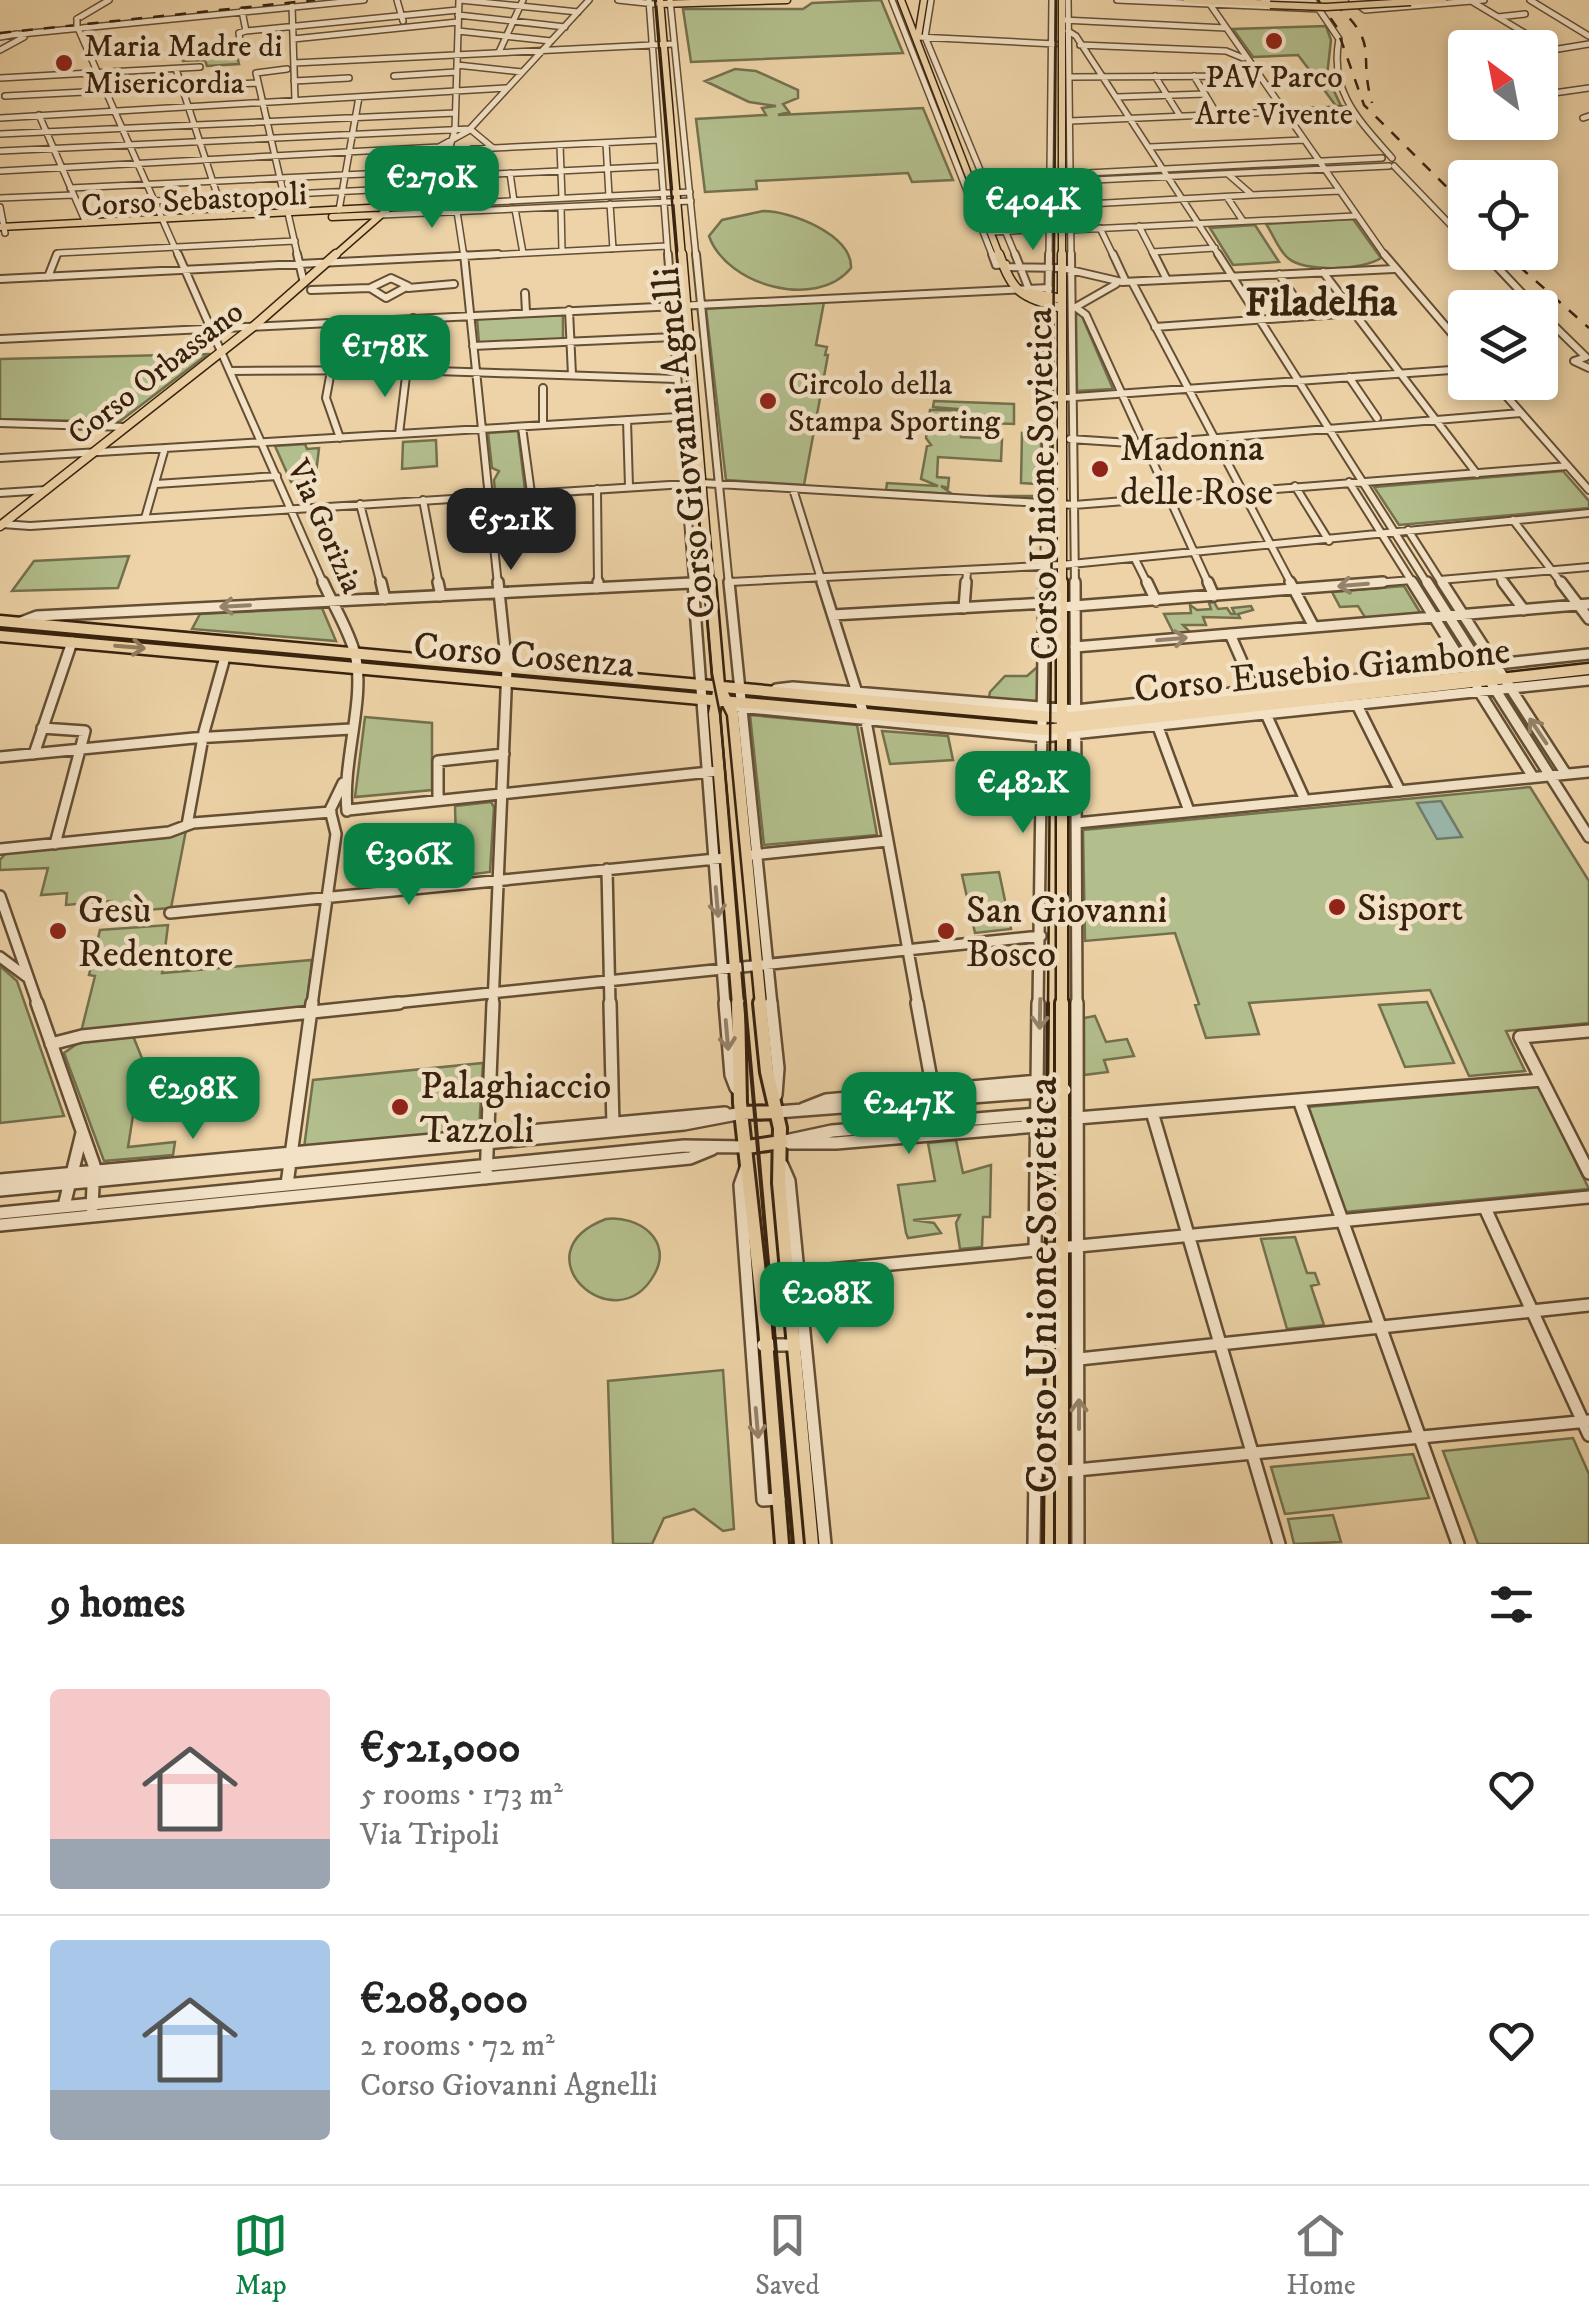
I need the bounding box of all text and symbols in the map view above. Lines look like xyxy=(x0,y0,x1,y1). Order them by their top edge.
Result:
place label: Maria Madre di Misericordia xyxy=(84,27,283,104)
marker: PAV Parco Arte Vivente xyxy=(1263,30,1285,52)
north arrow xyxy=(1448,30,1558,140)
map controls xyxy=(1448,30,1558,400)
marker: Maria Madre di Misericordia xyxy=(53,52,75,74)
place label: PAV Parco Arte Vivente xyxy=(1195,58,1353,135)
pin: €270K xyxy=(362,146,502,231)
text: €270K xyxy=(387,158,477,198)
button: locate xyxy=(1448,160,1558,270)
pin: €404K xyxy=(963,168,1103,253)
street label: Corso Sebastopoli xyxy=(80,175,308,227)
text: €404K xyxy=(985,180,1081,220)
street label: Corso Giovanni Agnelli xyxy=(643,265,727,621)
district label: Filadelfia xyxy=(1245,279,1398,329)
button: layers xyxy=(1448,290,1558,400)
street label: Corso Orbassano xyxy=(60,293,252,455)
street label: Corso Unione Sovietica xyxy=(1016,307,1070,661)
pin: €178K xyxy=(315,315,455,400)
text: €178K xyxy=(342,327,428,367)
place label: Circolo della Stampa Sporting xyxy=(788,365,1001,442)
marker: Circolo della Stampa Sporting xyxy=(757,390,779,412)
place label: Madonna delle Rose xyxy=(1120,425,1273,517)
street label: Via Gorizia xyxy=(277,453,372,600)
marker: Madonna delle Rose xyxy=(1089,458,1111,480)
pin: €521K xyxy=(441,488,581,573)
text: €521K xyxy=(469,500,553,540)
one-way arrow xyxy=(1337,575,1369,594)
one-way arrow xyxy=(219,597,251,616)
street label: Corso Cosenza xyxy=(411,622,636,690)
street label: Corso Eusebio Giambone xyxy=(1132,627,1513,715)
one-way arrow xyxy=(1156,629,1188,648)
one-way arrow xyxy=(113,638,145,657)
one-way arrow xyxy=(1527,717,1548,745)
pin: €482K xyxy=(953,751,1093,836)
text: €482K xyxy=(977,763,1069,803)
pin: €306K xyxy=(339,823,479,908)
text: €306K xyxy=(365,835,453,875)
place label: Sisport xyxy=(1357,885,1463,933)
one-way arrow xyxy=(707,886,726,918)
place label: Gesù Redentore xyxy=(78,887,234,979)
place label: San Giovanni Bosco xyxy=(966,887,1167,979)
marker: Sisport xyxy=(1326,896,1348,918)
marker: Gesù Redentore xyxy=(47,920,69,942)
marker: San Giovanni Bosco xyxy=(935,920,957,942)
one-way arrow xyxy=(1030,998,1049,1030)
one-way arrow xyxy=(718,1018,737,1050)
pin: €298K xyxy=(123,1057,263,1142)
place label: Palaghiaccio Tazzoli xyxy=(420,1063,611,1155)
text: €298K xyxy=(149,1069,237,1109)
pin: €247K xyxy=(839,1072,979,1157)
street label: Corso Unione Sovietica xyxy=(1015,1076,1071,1494)
text: €247K xyxy=(863,1084,955,1124)
marker: Palaghiaccio Tazzoli xyxy=(389,1096,411,1118)
pin: €208K xyxy=(757,1262,897,1347)
text: €208K xyxy=(782,1274,872,1314)
one-way arrow xyxy=(1070,1399,1088,1432)
one-way arrow xyxy=(747,1406,766,1439)
icon: filters xyxy=(1484,1577,1539,1632)
text: 9 homes xyxy=(50,1578,185,1630)
text: €521,000 xyxy=(360,1723,521,1775)
icon: home xyxy=(130,1729,250,1849)
icon: heart xyxy=(1484,1762,1539,1817)
text: 5 rooms · 173 m² xyxy=(360,1775,563,1815)
text: Via Tripoli xyxy=(360,1815,499,1855)
text: €208,000 xyxy=(360,1974,528,2026)
icon: home xyxy=(130,1980,250,2100)
icon: heart xyxy=(1484,2013,1539,2068)
text: 2 rooms · 72 m² xyxy=(360,2026,555,2066)
text: Corso Giovanni Agnelli xyxy=(360,2066,657,2106)
tab: Map xyxy=(233,2208,288,2303)
tab: Saved xyxy=(755,2208,820,2303)
tab: Home xyxy=(1286,2208,1356,2303)

